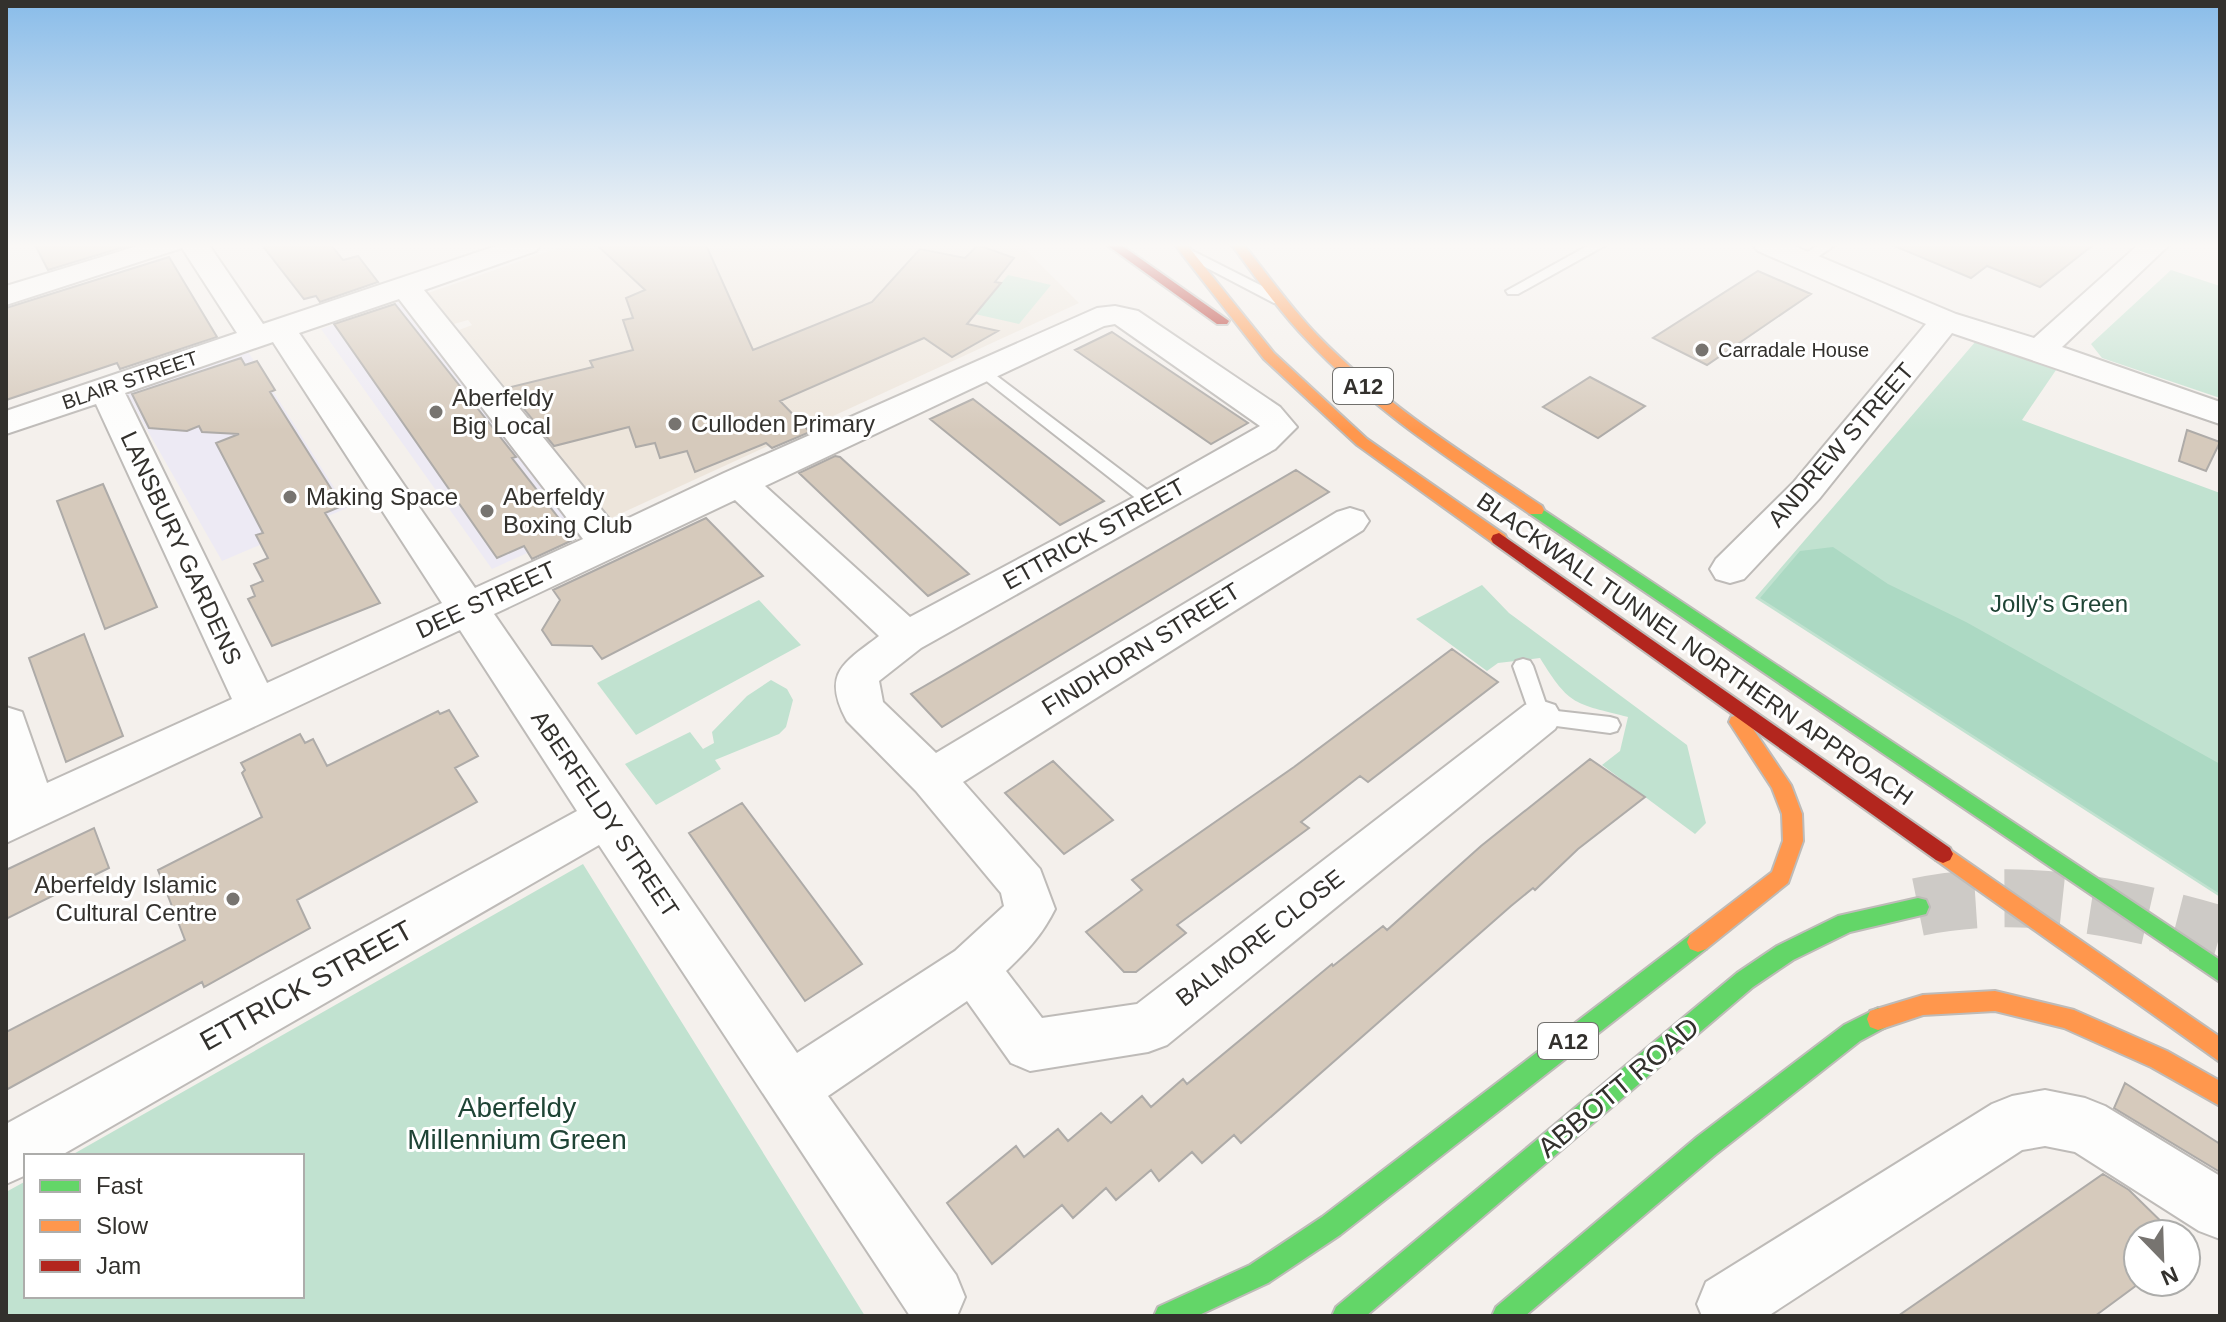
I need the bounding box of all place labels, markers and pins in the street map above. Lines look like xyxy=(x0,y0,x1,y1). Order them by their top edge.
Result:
place label: Carradale House xyxy=(1718,339,1869,361)
marker: Carradale House xyxy=(1693,341,1711,359)
place label: Aberfeldy Big Local xyxy=(452,384,553,439)
marker: Aberfeldy Big Local xyxy=(427,403,445,421)
place label: Culloden Primary xyxy=(691,410,875,437)
marker: Culloden Primary xyxy=(666,415,684,433)
place label: Making Space xyxy=(306,483,458,510)
place label: Aberfeldy Boxing Club xyxy=(503,483,632,538)
marker: Making Space xyxy=(281,488,299,506)
marker: Aberfeldy Boxing Club xyxy=(478,502,496,520)
place label: Aberfeldy Islamic Cultural Centre xyxy=(34,871,217,926)
marker: Aberfeldy Islamic Cultural Centre xyxy=(224,890,242,908)

